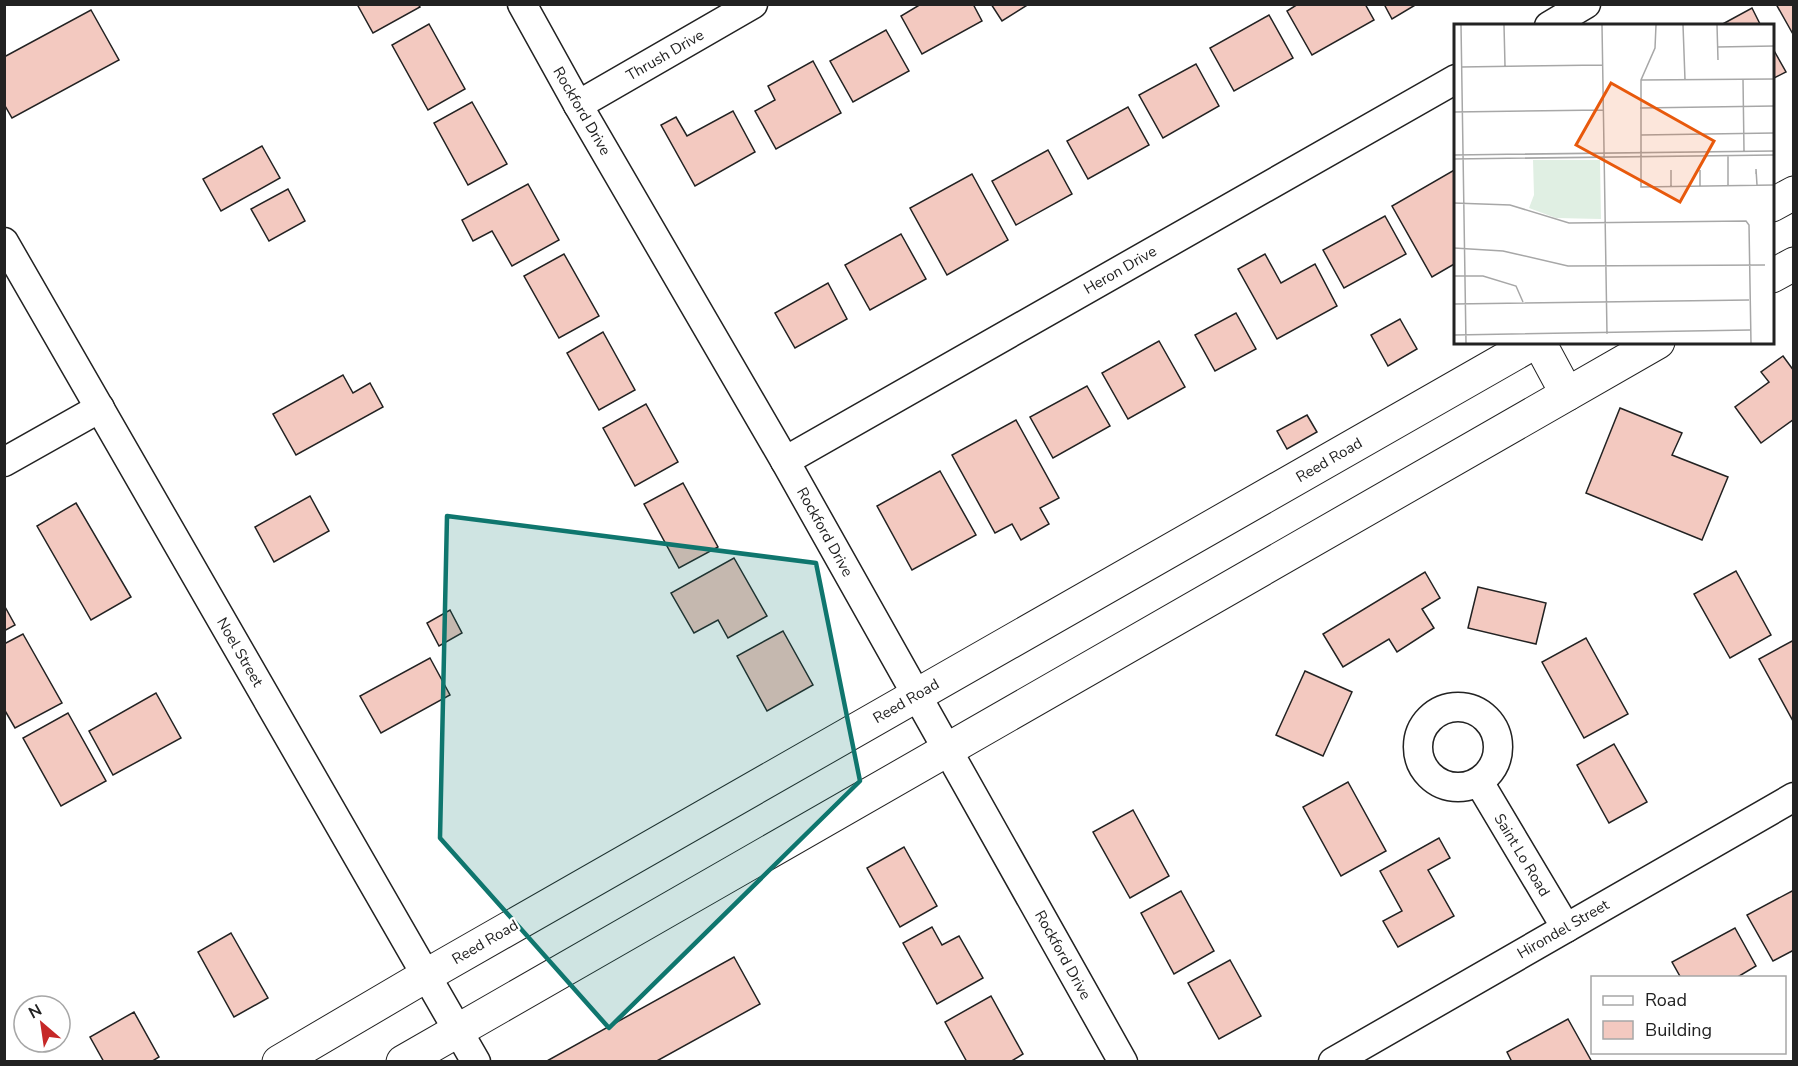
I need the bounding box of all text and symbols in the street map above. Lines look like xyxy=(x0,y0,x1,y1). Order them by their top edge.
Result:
inset map xyxy=(1454,24,1774,344)
street label: Thrush Drive xyxy=(623,25,707,85)
street label: Rockford Drive xyxy=(549,63,615,159)
street label: Heron Drive xyxy=(1080,241,1160,299)
street label: Reed Road xyxy=(1292,433,1366,487)
street label: Rockford Drive xyxy=(792,484,858,580)
street label: Noel Street xyxy=(212,614,268,691)
street label: Reed Road xyxy=(869,674,943,728)
street label: Saint Lo Road xyxy=(1489,810,1555,900)
street label: Hirondel Street xyxy=(1513,894,1613,963)
street label: Rockford Drive xyxy=(1030,907,1096,1003)
street label: Reed Road xyxy=(448,915,522,969)
legend xyxy=(1591,976,1786,1054)
text: Road xyxy=(1645,988,1687,1012)
north arrow xyxy=(12,994,72,1054)
text: N xyxy=(25,999,46,1024)
text: Building xyxy=(1645,1018,1712,1042)

